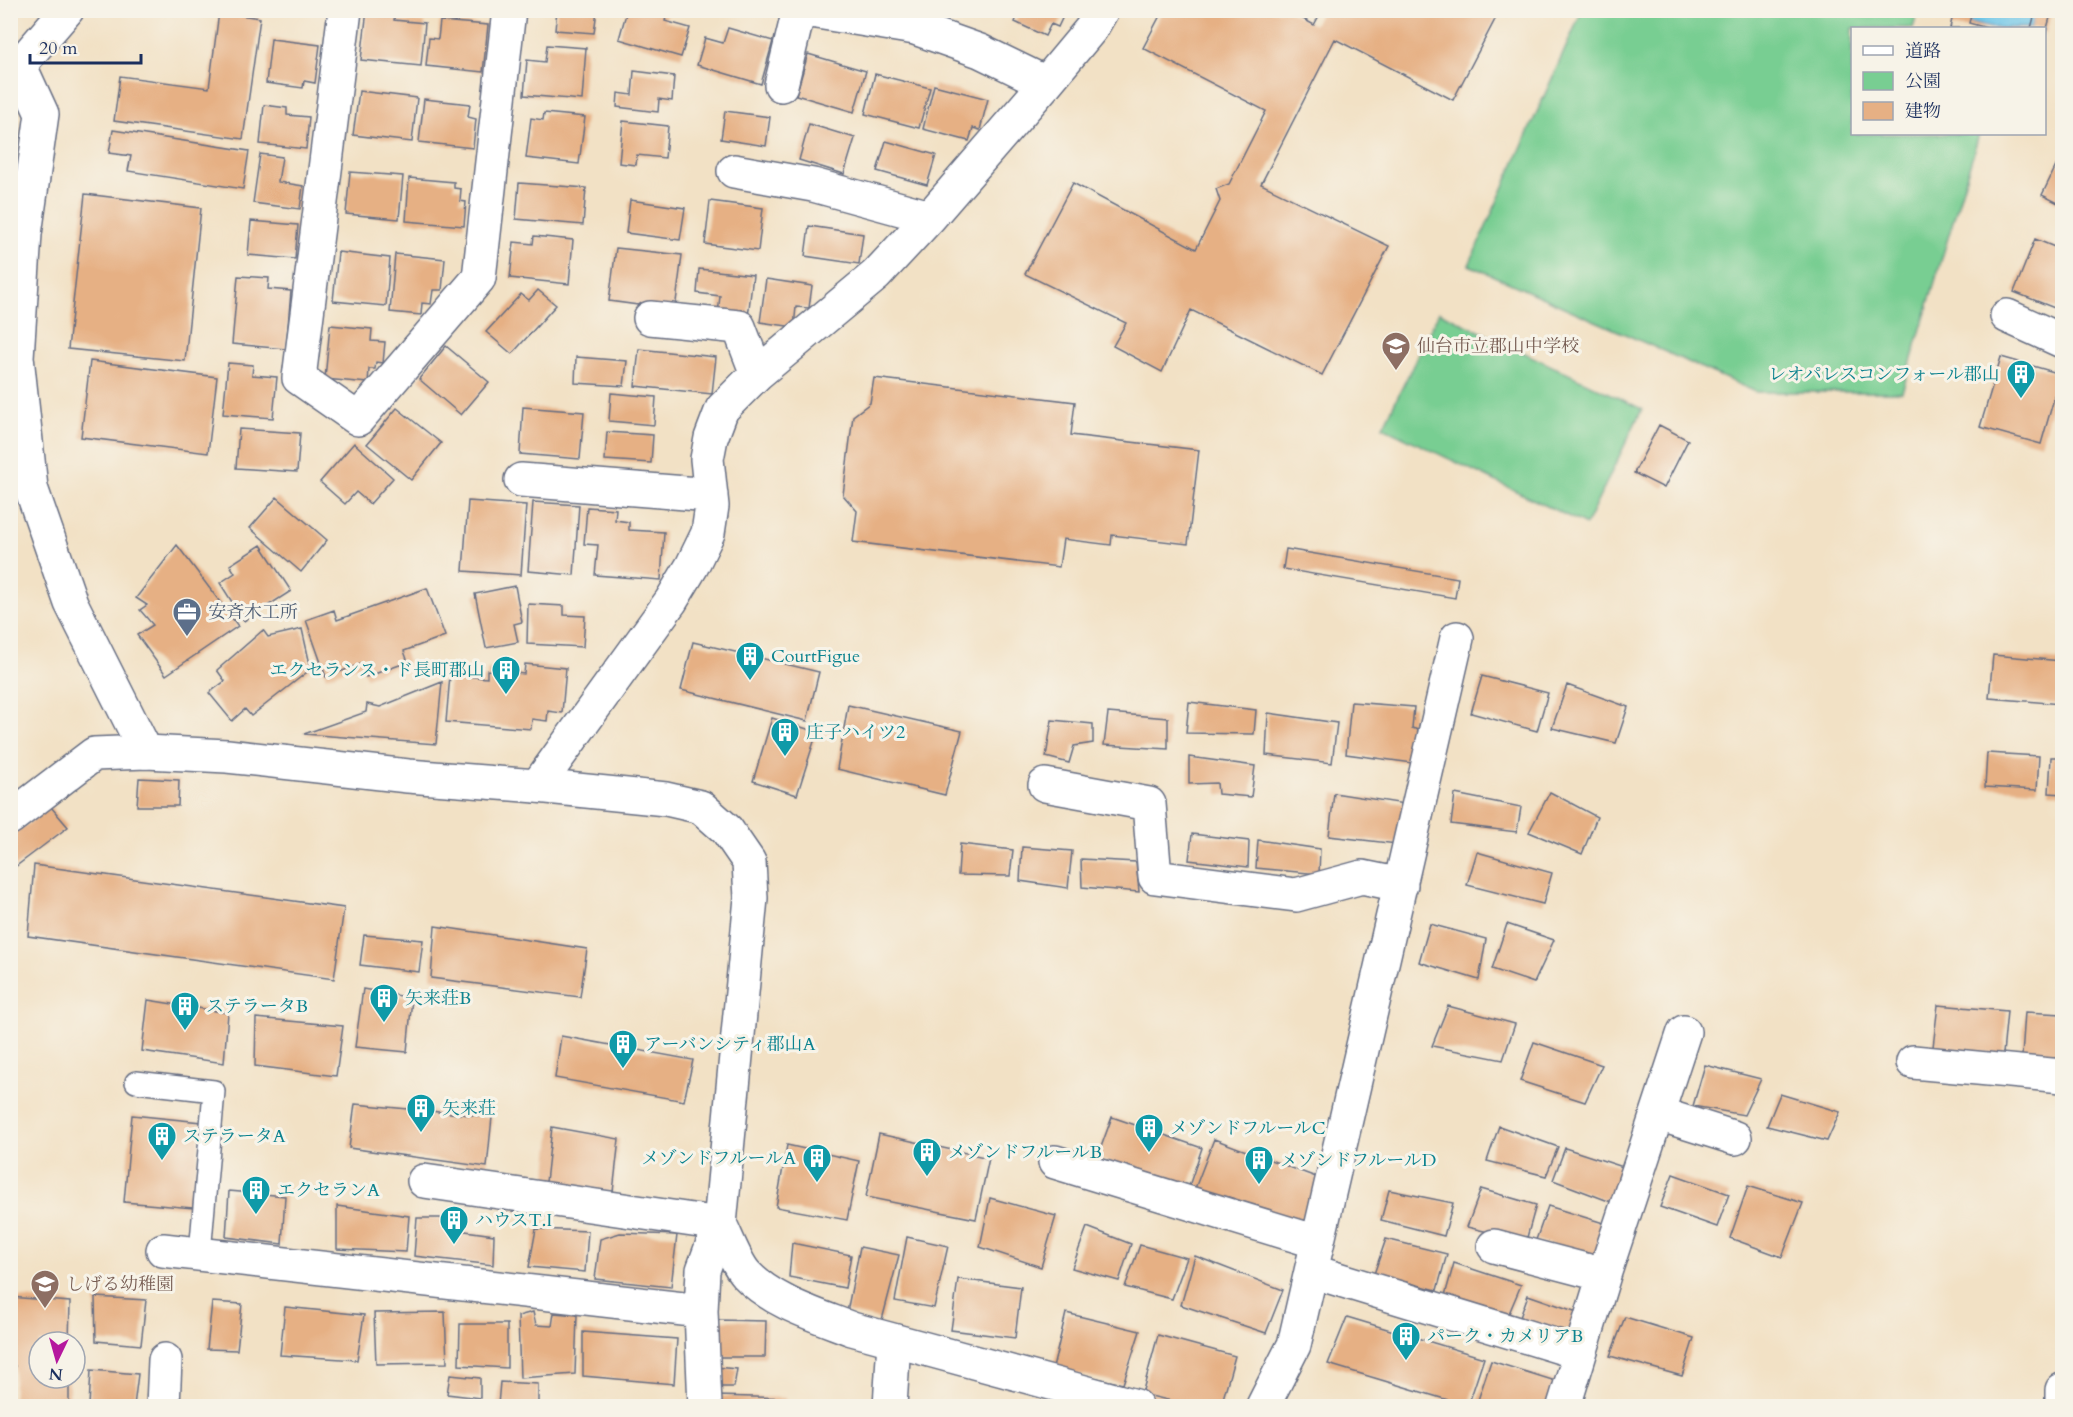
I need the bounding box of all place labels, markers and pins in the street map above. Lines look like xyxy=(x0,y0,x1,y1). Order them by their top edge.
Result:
school or university icon: 仙台市立郡山中学校 xyxy=(1380,330,1412,372)
place label: 仙台市立郡山中学校 xyxy=(1417,334,1579,359)
building icon: レオパレスコンフォール郡山 xyxy=(2005,358,2037,400)
place label: レオパレスコンフォール郡山 xyxy=(1768,362,2000,387)
office icon: 安斉木工所 xyxy=(171,596,203,638)
place label: 安斉木工所 xyxy=(208,600,298,625)
building icon: CourtFigue xyxy=(734,640,766,682)
place label: CourtFigue xyxy=(771,644,860,669)
building icon: エクセランス・ド長町郡山 xyxy=(490,654,522,696)
place label: エクセランス・ド長町郡山 xyxy=(270,658,485,683)
building icon: 庄子ハイツ2 xyxy=(769,716,801,758)
place label: 庄子ハイツ2 xyxy=(806,720,905,745)
building icon: 矢来荘B xyxy=(368,982,400,1024)
place label: 矢来荘B xyxy=(405,986,471,1011)
building icon: ステラータB xyxy=(169,990,201,1032)
place label: ステラータB xyxy=(206,994,308,1019)
building icon: アーバンシティ郡山A xyxy=(607,1028,639,1070)
place label: アーバンシティ郡山A xyxy=(644,1032,816,1057)
building icon: 矢来荘 xyxy=(405,1092,437,1134)
place label: 矢来荘 xyxy=(442,1096,496,1121)
building icon: メゾンドフルールC xyxy=(1133,1112,1165,1154)
place label: メゾンドフルールC xyxy=(1170,1116,1326,1141)
building icon: ステラータA xyxy=(146,1120,178,1162)
place label: ステラータA xyxy=(183,1124,286,1149)
building icon: メゾンドフルールB xyxy=(911,1136,943,1178)
place label: メゾンドフルールB xyxy=(948,1140,1102,1165)
building icon: メゾンドフルールA xyxy=(801,1142,833,1184)
building icon: メゾンドフルールD xyxy=(1243,1144,1275,1186)
place label: メゾンドフルールA xyxy=(641,1146,796,1171)
place label: メゾンドフルールD xyxy=(1280,1148,1436,1173)
building icon: エクセランA xyxy=(240,1174,272,1216)
place label: エクセランA xyxy=(277,1178,380,1203)
building icon: ハウスT.I xyxy=(438,1204,470,1246)
place label: ハウスT.I xyxy=(475,1208,552,1233)
school or university icon: しげる幼稚園 xyxy=(29,1268,61,1310)
place label: しげる幼稚園 xyxy=(66,1272,174,1297)
building icon: パーク・カメリアB xyxy=(1390,1320,1422,1362)
place label: パーク・カメリアB xyxy=(1427,1324,1583,1349)

